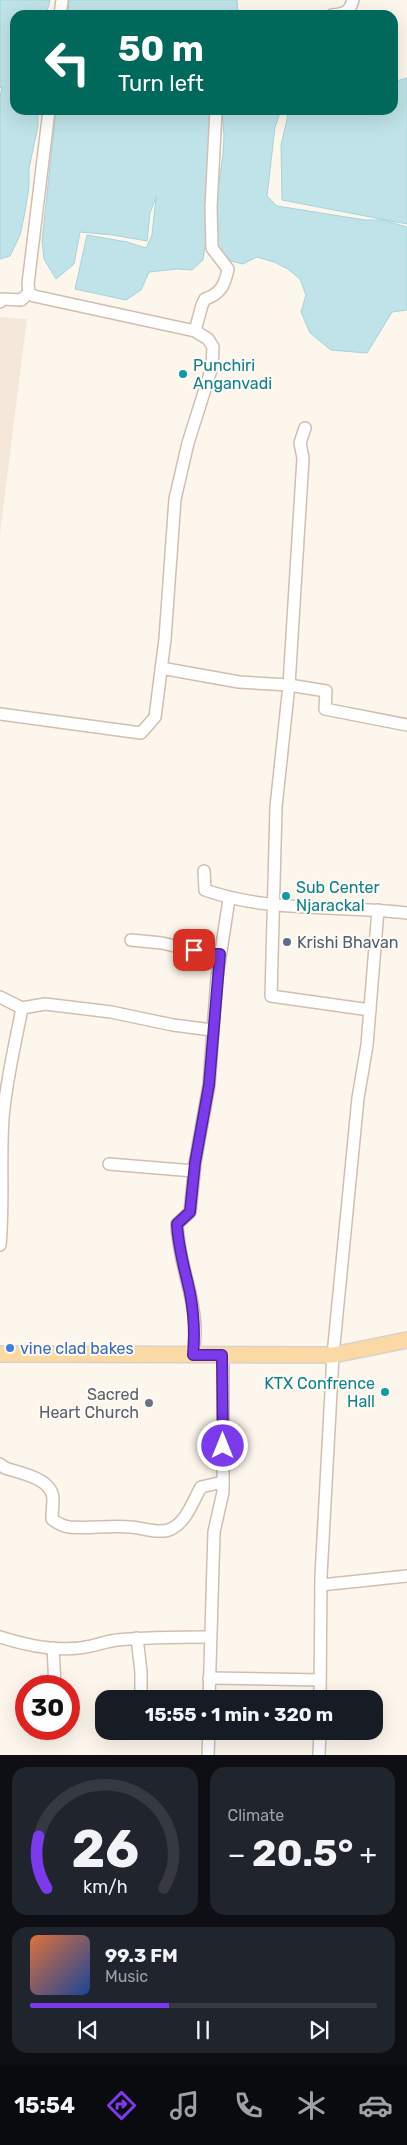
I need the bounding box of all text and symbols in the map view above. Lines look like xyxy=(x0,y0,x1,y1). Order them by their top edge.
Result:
text: 50 m xyxy=(118,28,204,70)
icon: left xyxy=(35,30,100,95)
text: Turn left xyxy=(118,70,204,97)
place label: Punchiri Anganvadi xyxy=(193,356,272,393)
marker: Punchiri Anganvadi xyxy=(177,368,189,380)
place label: Sub Center Njarackal xyxy=(296,878,380,915)
marker: Sub Center Njarackal xyxy=(280,890,292,902)
pin xyxy=(173,929,215,971)
place label: Krishi Bhavan xyxy=(297,933,398,952)
icon: arrive xyxy=(180,936,208,964)
marker: Krishi Bhavan xyxy=(281,936,293,948)
place label: vine clad bakes xyxy=(20,1339,134,1358)
marker: vine clad bakes xyxy=(4,1342,16,1354)
place label: KTX Confrence Hall xyxy=(264,1374,375,1411)
place label: Sacred Heart Church xyxy=(39,1385,139,1422)
marker: KTX Confrence Hall xyxy=(379,1386,391,1398)
marker: Sacred Heart Church xyxy=(143,1397,155,1409)
position arrow xyxy=(196,1419,248,1471)
speed limit sign: 30 xyxy=(15,1675,80,1740)
text: 15:55 · 1 min · 320 m xyxy=(145,1703,333,1726)
text: Climate xyxy=(228,1806,284,1825)
text: 26 xyxy=(71,1818,139,1880)
text: 20.5° xyxy=(252,1830,353,1876)
text: − xyxy=(228,1838,246,1871)
text: + xyxy=(360,1838,377,1871)
text: km/h xyxy=(82,1876,127,1897)
text: 99.3 FM xyxy=(105,1944,178,1967)
text: Music xyxy=(105,1967,148,1986)
icon: previous xyxy=(74,2016,102,2044)
icon: pause xyxy=(189,2016,217,2044)
icon: next xyxy=(305,2016,333,2044)
icon: directions xyxy=(104,2088,139,2123)
icon: music xyxy=(167,2088,202,2123)
icon: phone xyxy=(231,2088,266,2123)
icon: climate xyxy=(294,2088,329,2123)
icon: car xyxy=(358,2088,393,2123)
text: 15:54 xyxy=(14,2092,75,2119)

